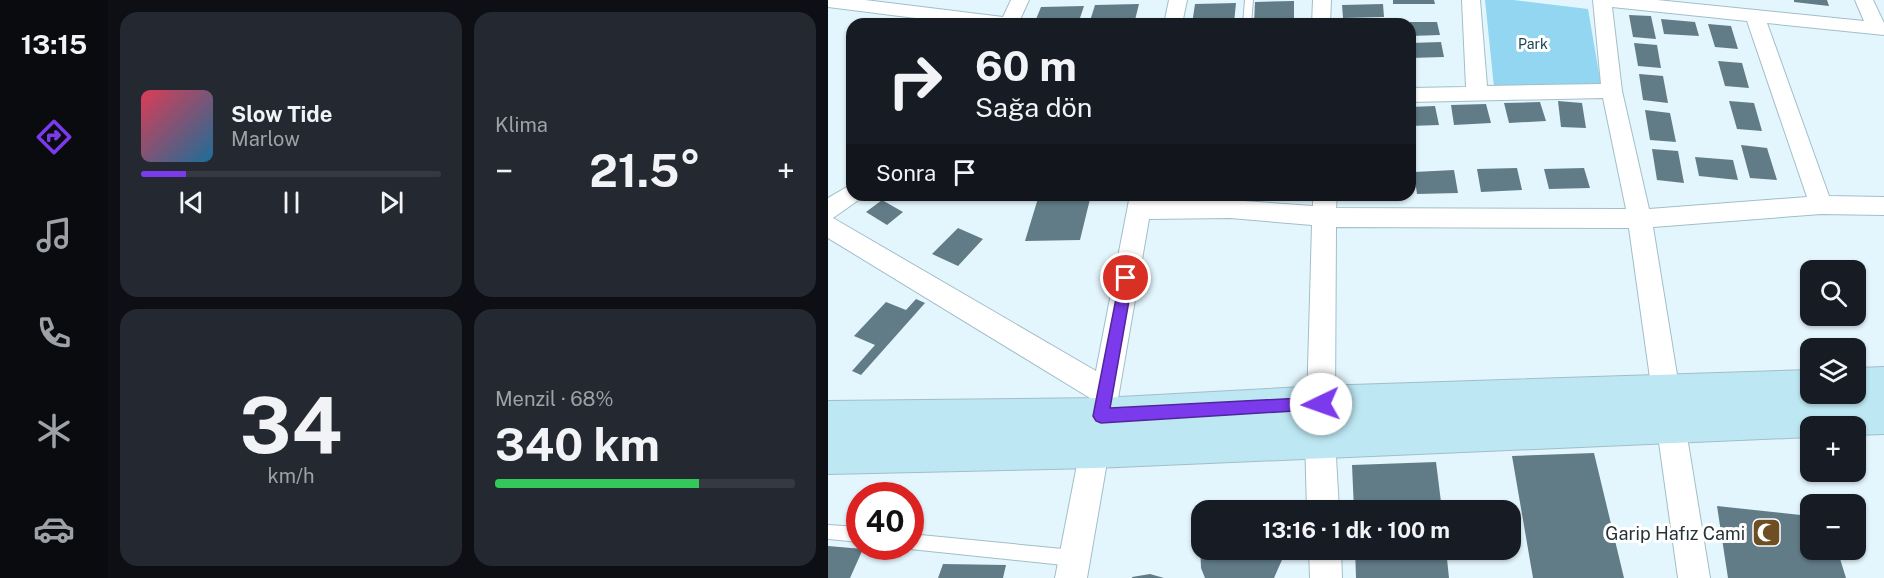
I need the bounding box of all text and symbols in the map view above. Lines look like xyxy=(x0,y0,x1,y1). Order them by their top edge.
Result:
text: 13:15 xyxy=(21,28,87,60)
park label: Park xyxy=(1518,36,1548,52)
text: 60 m xyxy=(975,41,1077,90)
icon: right xyxy=(876,42,954,120)
text: Sağa dön xyxy=(975,91,1092,123)
text: Slow Tide xyxy=(231,101,332,127)
text: Klima xyxy=(495,113,548,137)
icon: directions xyxy=(33,116,75,158)
text: Marlow xyxy=(231,127,300,151)
text: 21.5° xyxy=(589,144,701,197)
text: − xyxy=(495,152,513,190)
text: + xyxy=(777,152,795,190)
icon: arrive xyxy=(948,156,981,189)
text: Sonra xyxy=(876,160,936,186)
icon: previous xyxy=(175,186,208,219)
icon: pause xyxy=(275,186,308,219)
icon: next xyxy=(375,186,408,219)
icon: music xyxy=(33,214,75,256)
pin xyxy=(1100,252,1151,303)
map controls xyxy=(1800,260,1866,560)
button: search xyxy=(1800,260,1866,326)
icon: arrive xyxy=(1109,261,1142,294)
icon: phone xyxy=(33,312,75,354)
button: layers xyxy=(1800,338,1866,404)
position arrow xyxy=(1289,372,1353,436)
text: 34 xyxy=(240,379,342,471)
text: Menzil · 68% xyxy=(495,387,614,411)
icon: climate xyxy=(33,410,75,452)
button: + xyxy=(1800,416,1866,482)
text: 340 km xyxy=(495,418,660,471)
text: km/h xyxy=(267,464,315,488)
speed limit sign: 40 xyxy=(846,482,924,560)
button: − xyxy=(1800,494,1866,560)
icon: car xyxy=(33,508,75,550)
text: 13:16 · 1 dk · 100 m xyxy=(1262,517,1450,543)
mosque icon: Garip Hafız Cami xyxy=(1750,517,1782,549)
place label: Garip Hafız Cami xyxy=(1605,523,1745,544)

